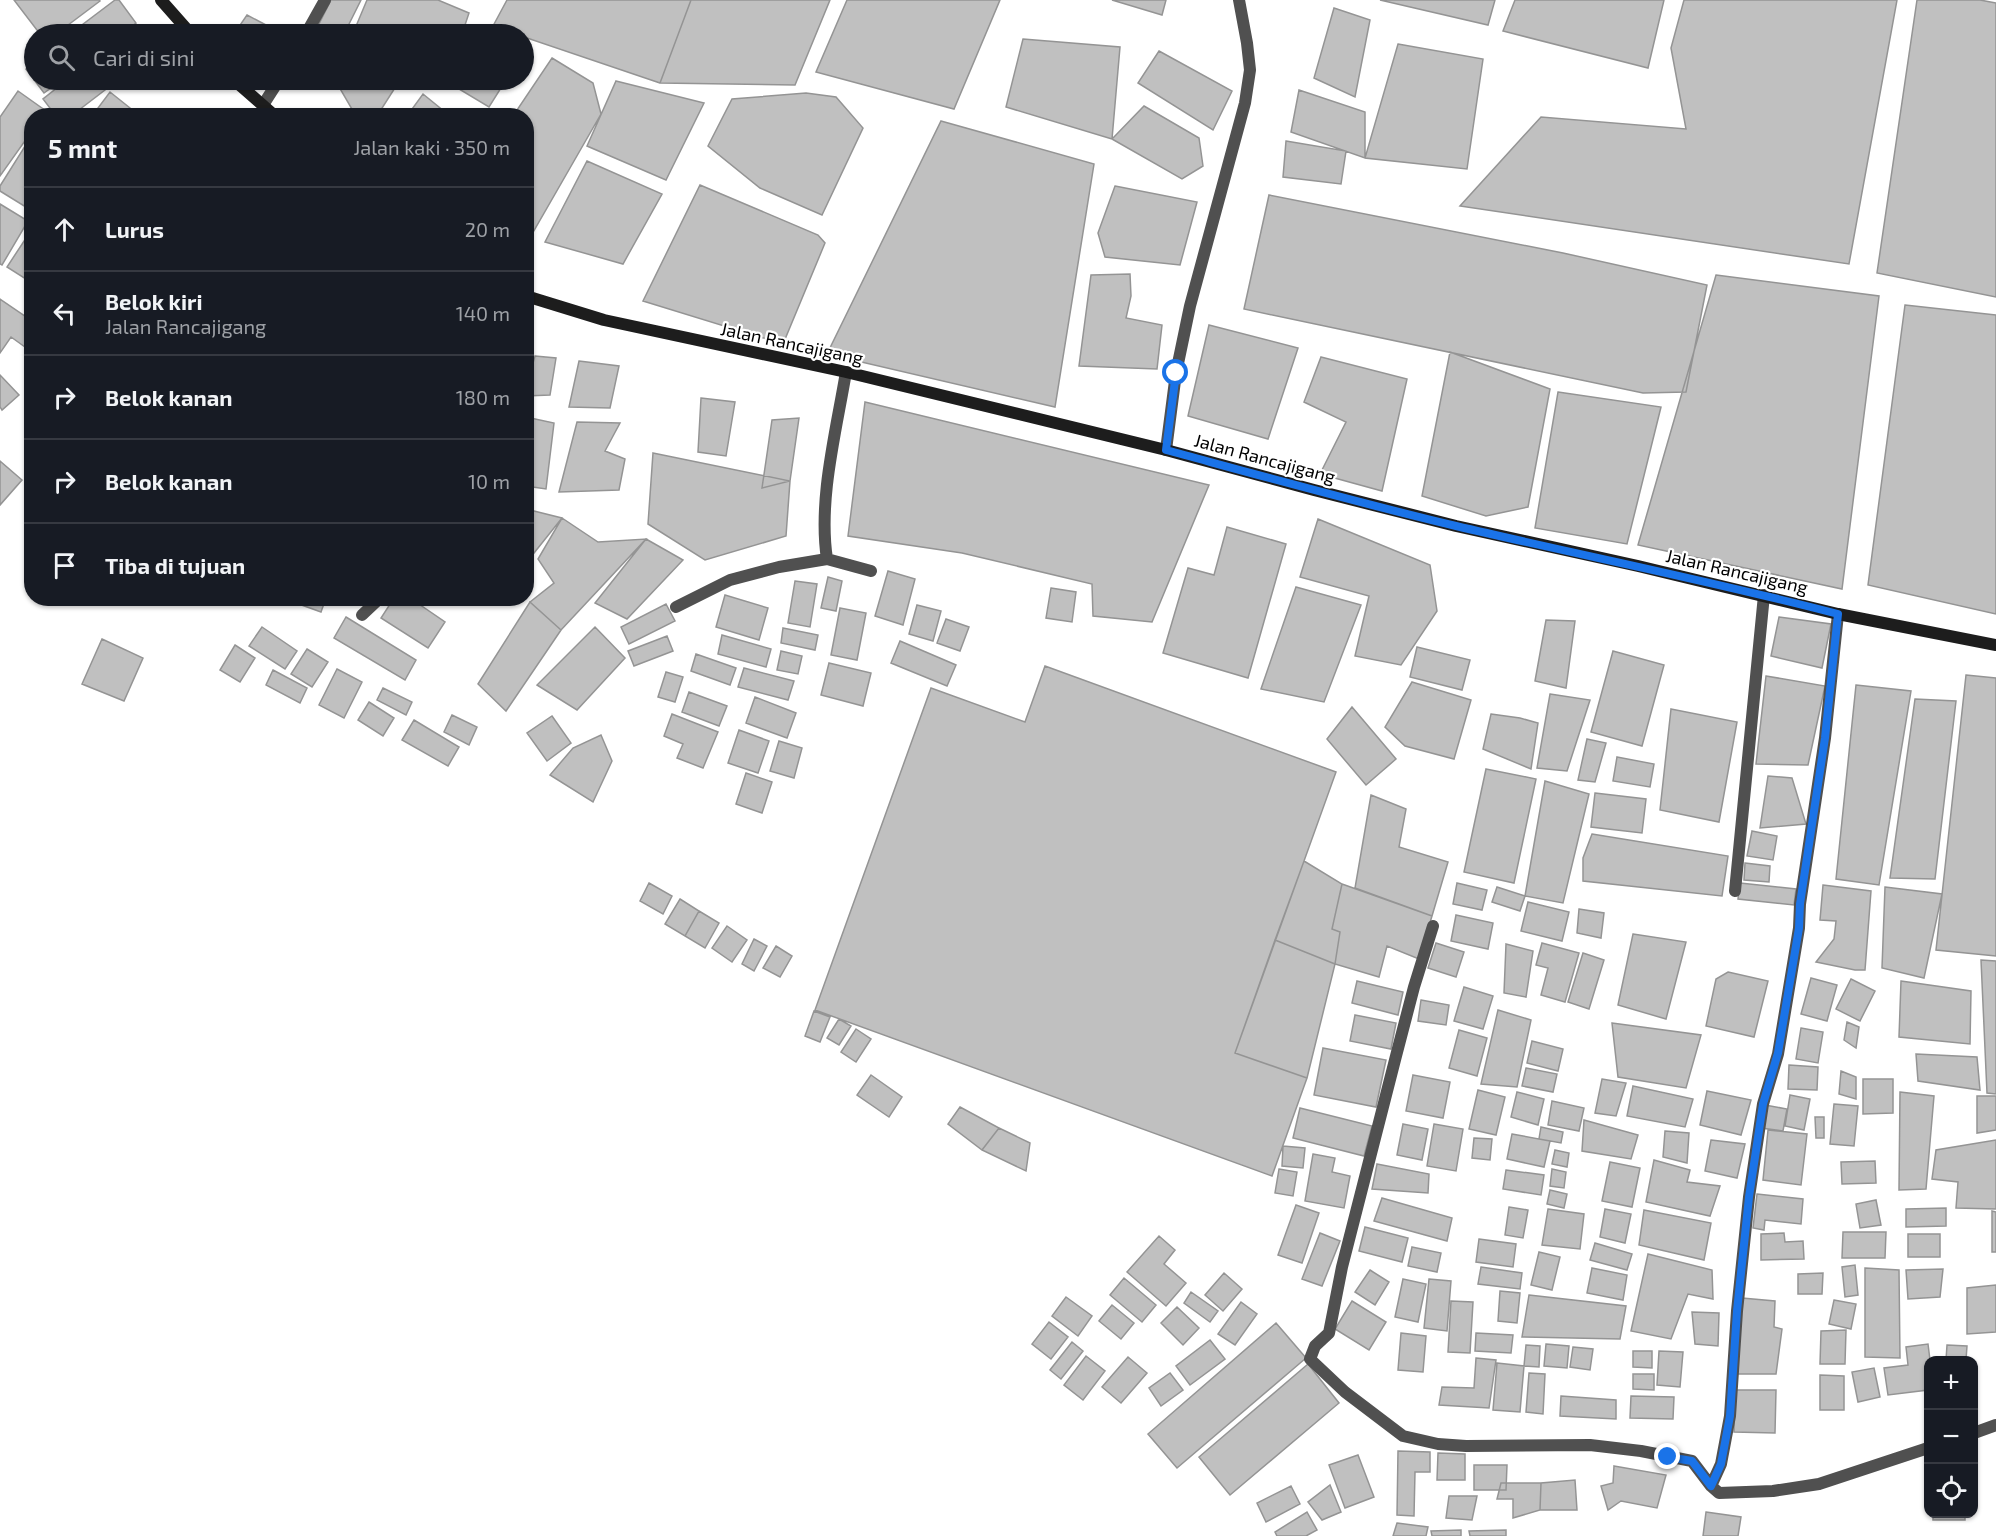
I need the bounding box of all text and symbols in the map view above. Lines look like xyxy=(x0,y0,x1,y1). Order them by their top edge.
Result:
search box xyxy=(24,24,534,90)
icon: search xyxy=(45,41,78,74)
text: Cari di sini xyxy=(93,44,195,70)
text: 5 mnt xyxy=(48,132,117,163)
text: Jalan kaki · 350 m xyxy=(353,135,510,159)
icon: ahead xyxy=(48,213,81,246)
text: Lurus xyxy=(105,216,164,242)
text: 20 m xyxy=(465,217,510,241)
text: Belok kiri xyxy=(105,288,202,314)
icon: left xyxy=(48,297,81,330)
text: 140 m xyxy=(456,301,510,325)
text: Jalan Rancajigang xyxy=(105,314,266,338)
street label: Jalan Rancajigang xyxy=(719,317,865,369)
route start xyxy=(1162,359,1188,385)
icon: right xyxy=(48,381,81,414)
text: Belok kanan xyxy=(105,384,232,410)
text: 180 m xyxy=(456,385,510,409)
street label: Jalan Rancajigang xyxy=(1192,429,1338,487)
icon: right xyxy=(48,465,81,498)
text: Belok kanan xyxy=(105,468,232,494)
text: 10 m xyxy=(468,469,510,493)
street label: Jalan Rancajigang xyxy=(1664,544,1810,598)
icon: arrive xyxy=(48,549,81,582)
text: Tiba di tujuan xyxy=(105,552,245,578)
map controls xyxy=(1924,1356,1978,1518)
button: + xyxy=(1924,1356,1978,1410)
button: − xyxy=(1924,1410,1978,1464)
route end xyxy=(1654,1443,1680,1469)
button: locate xyxy=(1924,1464,1978,1518)

